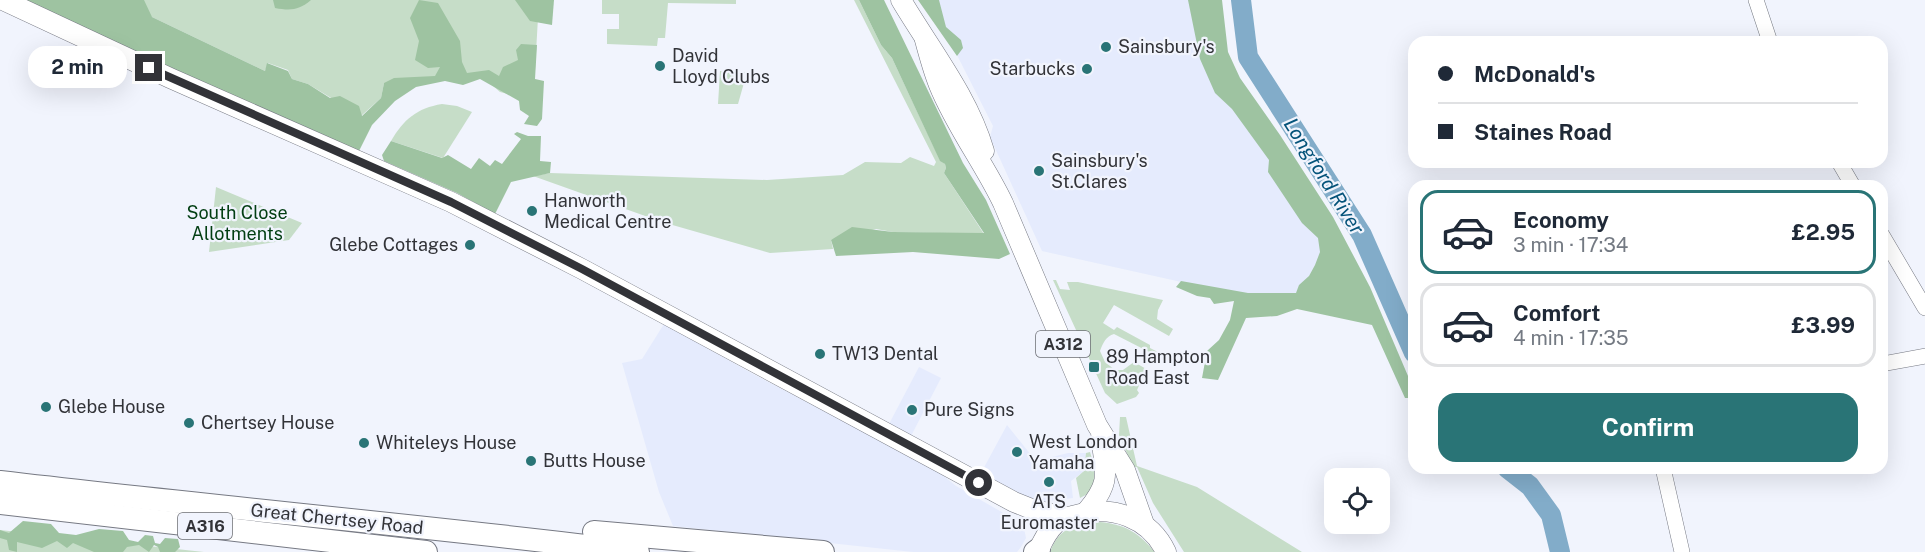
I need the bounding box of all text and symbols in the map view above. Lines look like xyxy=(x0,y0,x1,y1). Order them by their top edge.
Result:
place label: Sainsbury's xyxy=(1118,36,1215,57)
marker: Sainsbury's xyxy=(1099,40,1113,54)
place label: David Lloyd Clubs xyxy=(672,45,770,87)
callout: 2 min xyxy=(29,47,128,89)
route end xyxy=(135,54,162,81)
text: 2 min xyxy=(51,55,104,79)
place label: Starbucks xyxy=(990,58,1075,79)
marker: David Lloyd Clubs xyxy=(653,59,667,73)
text: McDonald's xyxy=(1474,61,1595,87)
marker: Starbucks xyxy=(1080,62,1094,76)
water label: Longford River xyxy=(1279,113,1370,239)
text: Staines Road xyxy=(1474,119,1612,145)
place label: Sainsbury's St.Clares xyxy=(1051,150,1148,192)
marker: Sainsbury's St.Clares xyxy=(1032,164,1046,178)
place label: Hanworth Medical Centre xyxy=(544,190,671,232)
park label: South Close Allotments xyxy=(186,202,288,244)
marker: Hanworth Medical Centre xyxy=(525,204,539,218)
icon: car xyxy=(1441,205,1495,259)
text: Economy xyxy=(1513,207,1609,233)
text: £2.95 xyxy=(1791,219,1855,245)
text: 3 min · 17:34 xyxy=(1513,233,1628,257)
place label: Glebe Cottages xyxy=(329,234,458,255)
marker: Glebe Cottages xyxy=(463,238,477,252)
icon: car xyxy=(1441,298,1495,352)
text: Comfort xyxy=(1513,300,1600,326)
text: £3.99 xyxy=(1791,312,1855,338)
text: 4 min · 17:35 xyxy=(1513,326,1629,350)
road number: A312 xyxy=(1036,331,1090,357)
place label: TW13 Dental xyxy=(832,343,939,364)
place label: 89 Hampton Road East xyxy=(1106,346,1210,388)
marker: TW13 Dental xyxy=(813,347,827,361)
marker: 89 Hampton Road East xyxy=(1087,360,1101,374)
button: Confirm xyxy=(1438,393,1858,462)
place label: Glebe House xyxy=(58,396,165,417)
place label: Pure Signs xyxy=(924,399,1014,420)
marker: Glebe House xyxy=(39,400,53,414)
marker: Pure Signs xyxy=(905,403,919,417)
place label: Chertsey House xyxy=(201,412,334,433)
marker: Chertsey House xyxy=(182,416,196,430)
place label: West London Yamaha xyxy=(1029,431,1138,473)
place label: Whiteleys House xyxy=(376,432,516,453)
marker: Whiteleys House xyxy=(357,436,371,450)
marker: West London Yamaha xyxy=(1010,445,1024,459)
place label: Butts House xyxy=(543,450,646,471)
marker: Butts House xyxy=(524,454,538,468)
map controls xyxy=(1324,468,1390,534)
button: locate xyxy=(1324,468,1390,534)
route start xyxy=(965,469,992,496)
marker: ATS Euromaster xyxy=(1042,475,1056,489)
place label: ATS Euromaster xyxy=(1001,491,1098,533)
street label: Great Chertsey Road xyxy=(250,499,424,538)
road number: A316 xyxy=(178,513,232,539)

